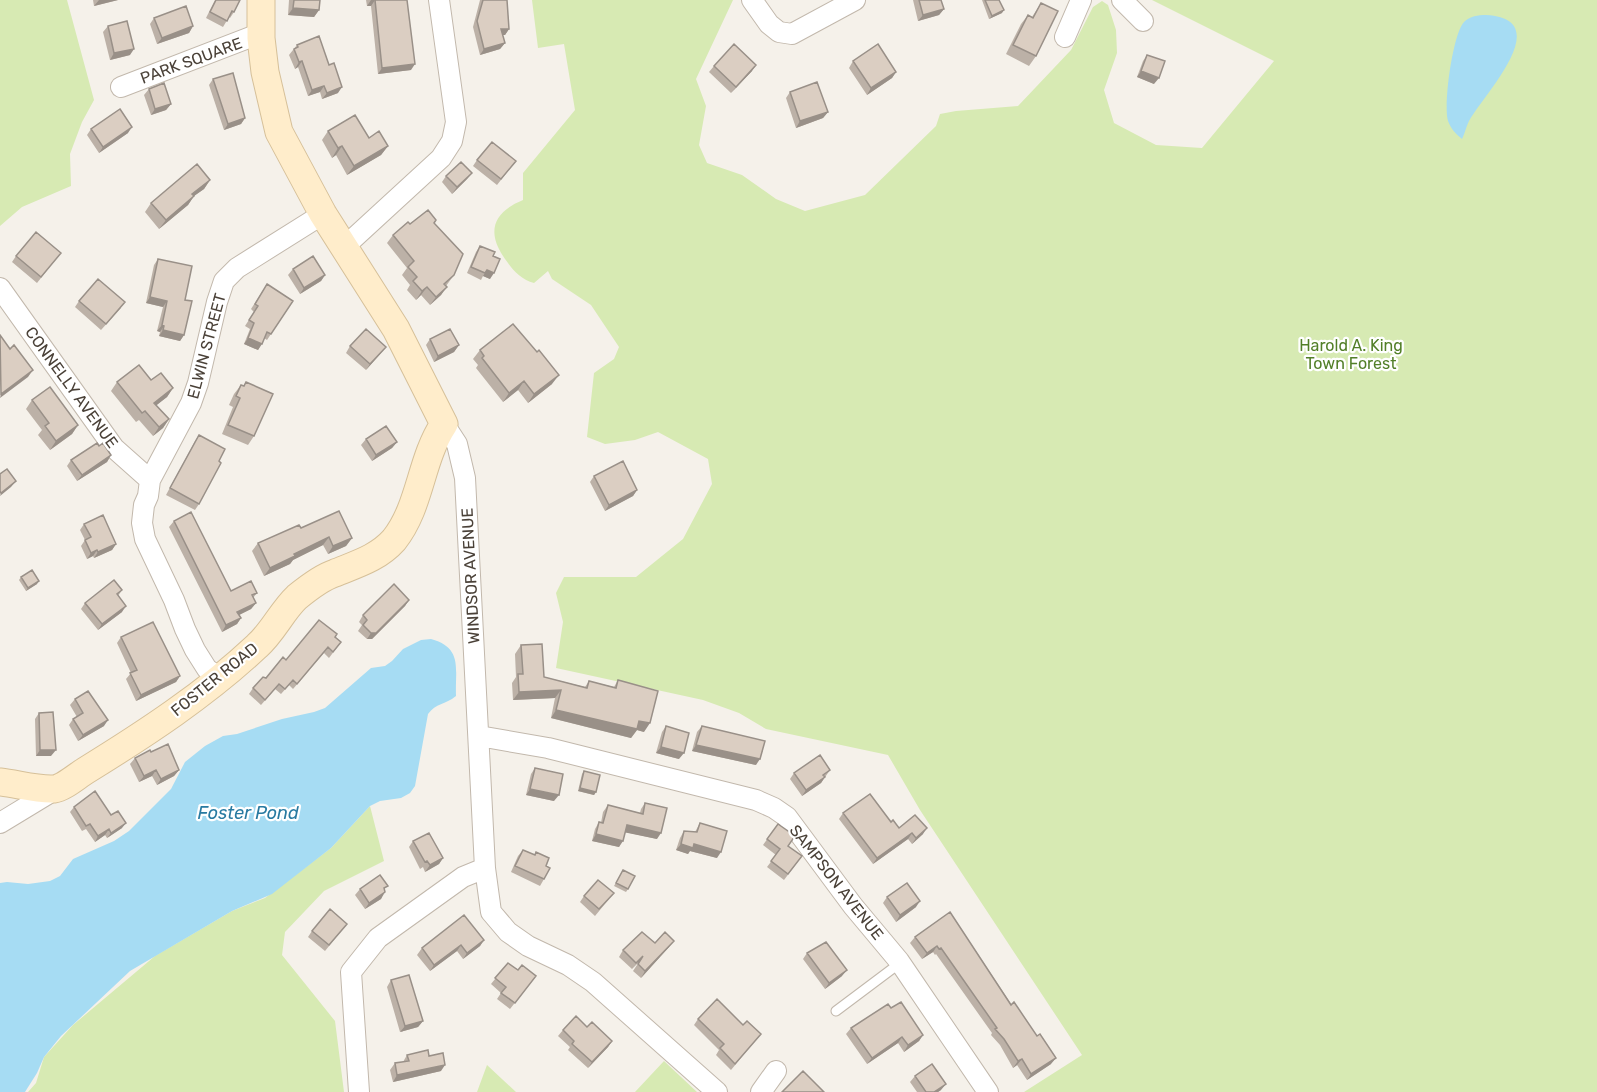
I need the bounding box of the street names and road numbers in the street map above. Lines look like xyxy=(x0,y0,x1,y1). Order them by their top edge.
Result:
street label: PARK SQUARE xyxy=(138,33,245,88)
street label: ELWIN STREET xyxy=(183,291,230,401)
street label: CONNELLY AVENUE xyxy=(21,323,122,452)
street label: WINDSOR AVENUE xyxy=(457,507,484,645)
street label: FOSTER ROAD xyxy=(167,639,262,720)
street label: SAMPSON AVENUE xyxy=(786,821,888,944)

